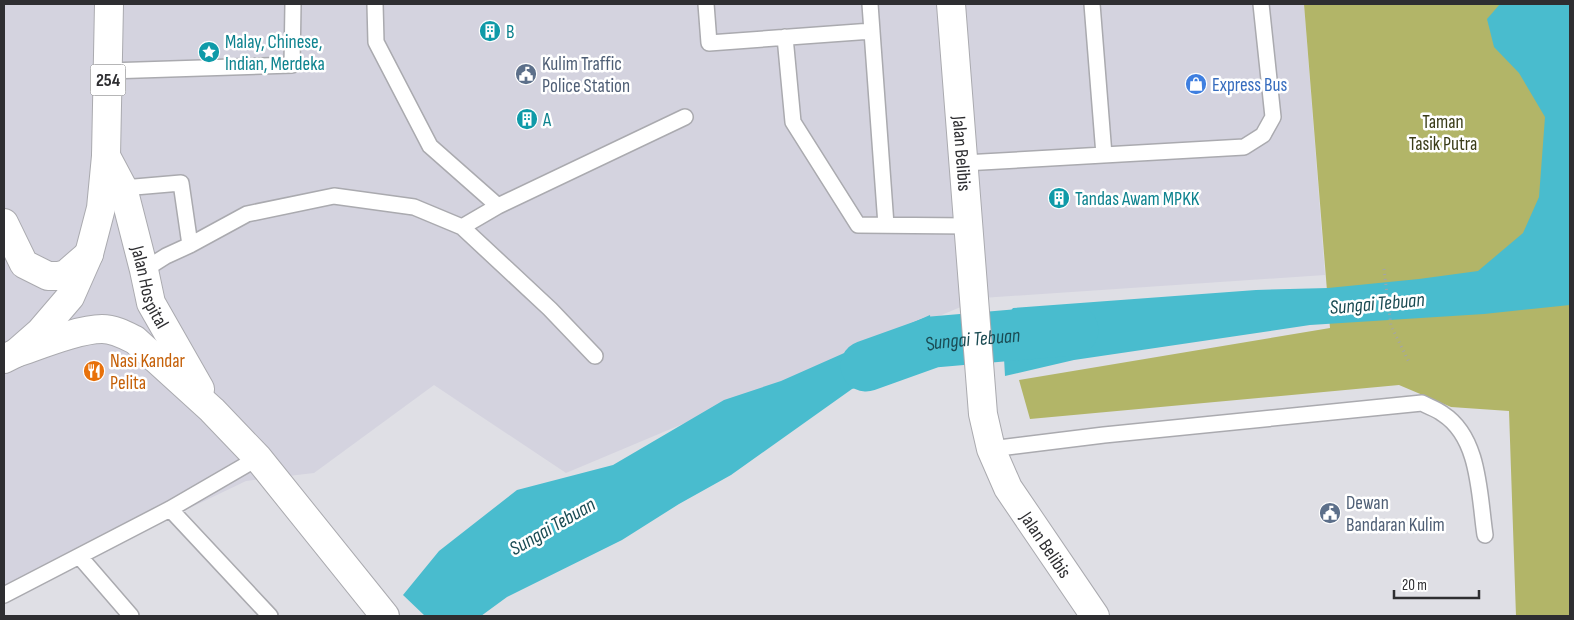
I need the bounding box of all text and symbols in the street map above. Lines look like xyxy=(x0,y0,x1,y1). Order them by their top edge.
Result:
building icon: B xyxy=(478,19,502,43)
place label: B xyxy=(506,21,514,44)
place label: Malay, Chinese, Indian, Merdeka xyxy=(225,31,325,76)
place icon: Malay, Chinese, Indian, Merdeka xyxy=(197,40,221,64)
place label: Kulim Traffic Police Station xyxy=(542,53,630,98)
public building icon: Kulim Traffic Police Station xyxy=(514,62,538,86)
road number: 254 xyxy=(90,64,126,96)
shop icon: Express Bus xyxy=(1184,72,1208,96)
place label: Express Bus xyxy=(1212,74,1287,97)
building icon: A xyxy=(515,107,539,131)
place label: A xyxy=(542,109,552,132)
park label: Taman Tasik Putra xyxy=(1409,111,1477,156)
street label: Jalan Belibis xyxy=(947,114,976,192)
building icon: Tandas Awam MPKK xyxy=(1047,186,1071,210)
place label: Tandas Awam MPKK xyxy=(1075,188,1200,211)
street label: Jalan Hospital xyxy=(125,243,173,333)
water label: Sungai Tebuan xyxy=(1329,288,1426,320)
water label: Sungai Tebuan xyxy=(922,324,1021,357)
place label: Nasi Kandar Pelita xyxy=(110,350,186,395)
restaurant icon: Nasi Kandar Pelita xyxy=(82,359,106,383)
place label: Dewan Bandaran Kulim xyxy=(1346,492,1445,537)
water label: Sungai Tebuan xyxy=(505,493,600,561)
public building icon: Dewan Bandaran Kulim xyxy=(1318,501,1342,525)
street label: Jalan Belibis xyxy=(1014,507,1076,583)
scale bar xyxy=(1394,568,1479,600)
text: 20 m xyxy=(1402,576,1427,595)

